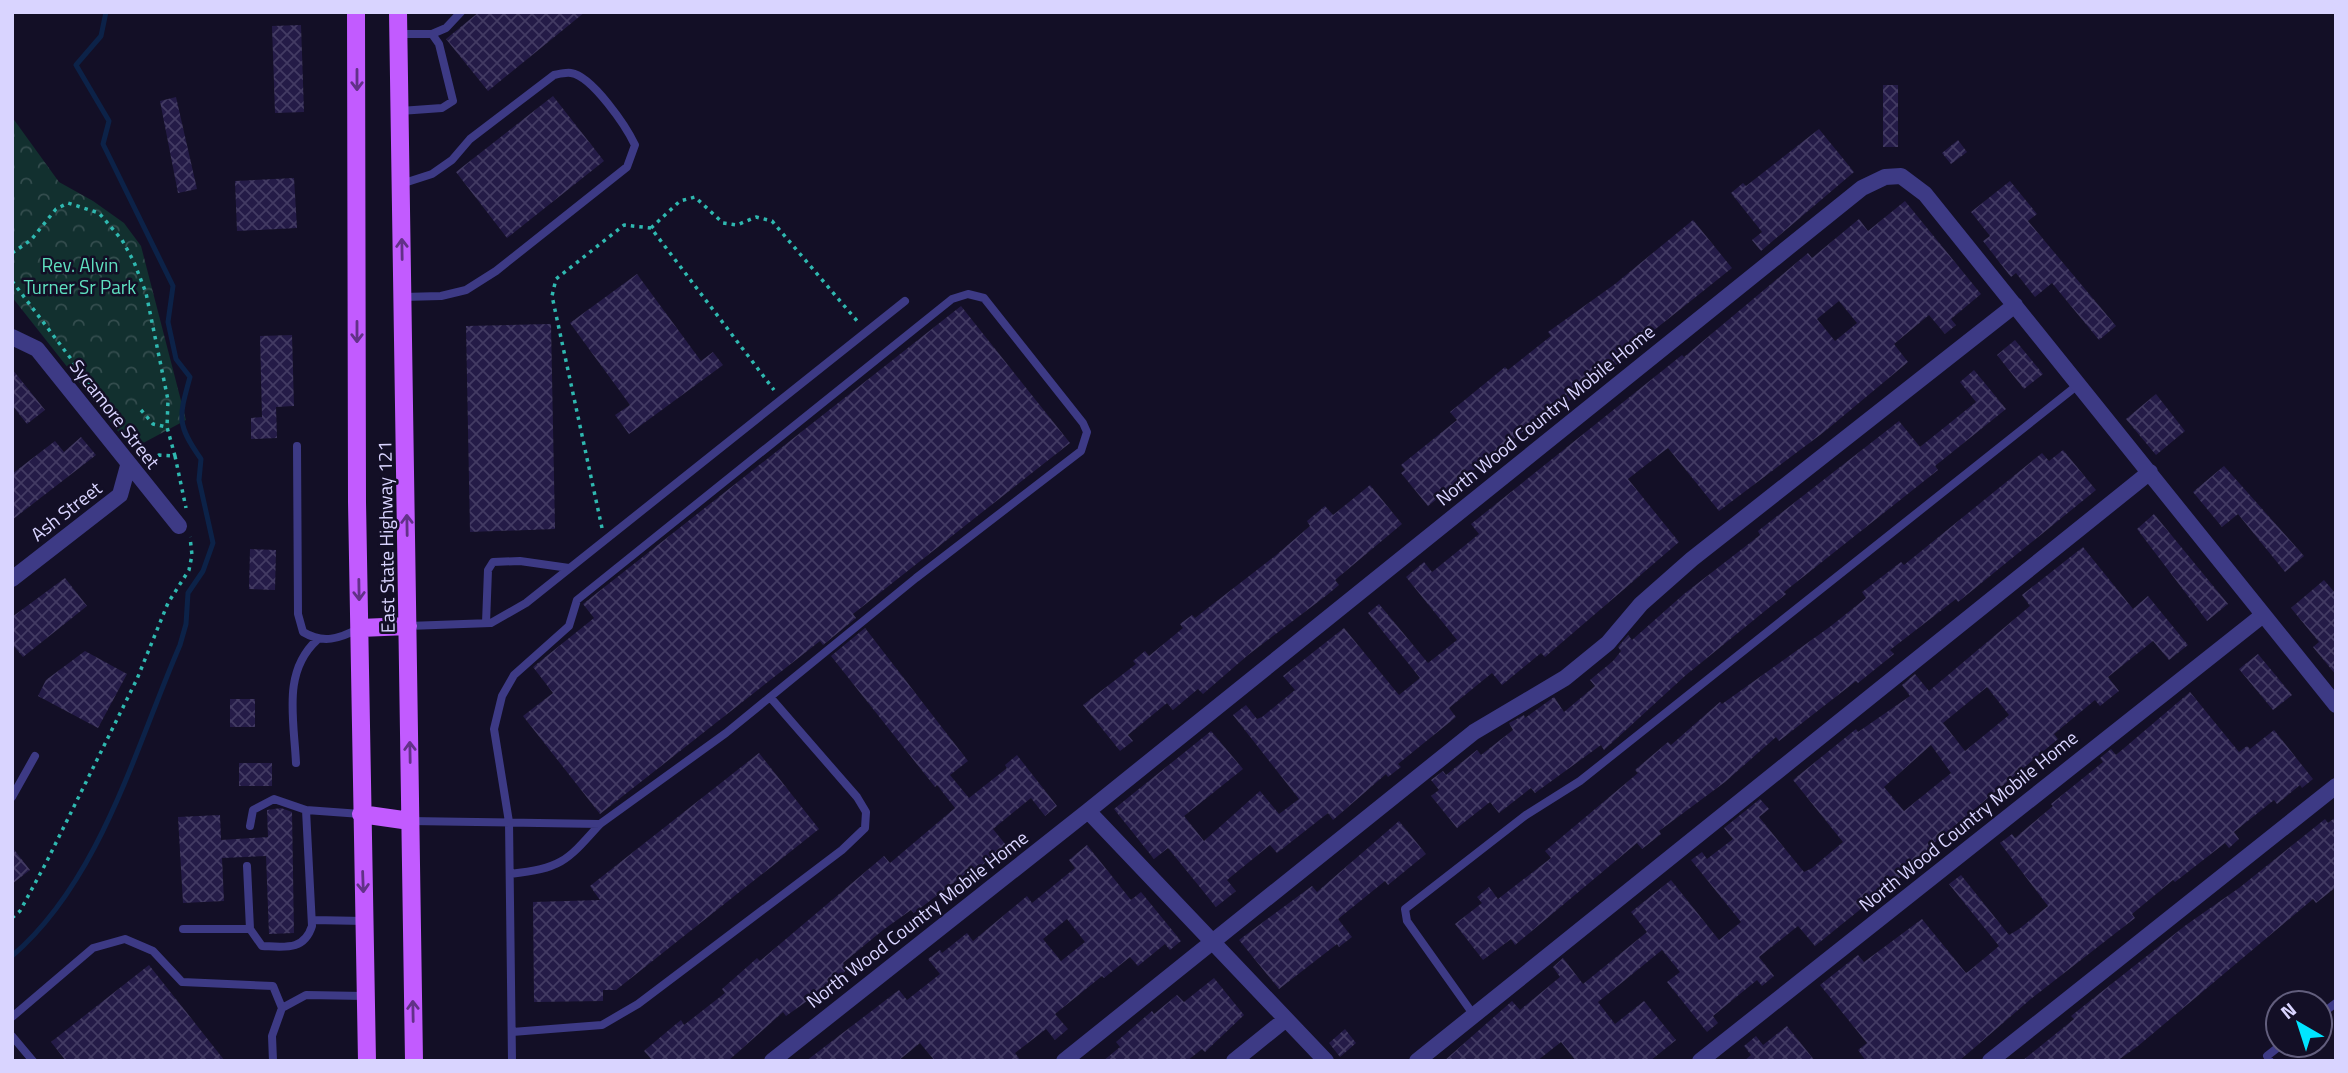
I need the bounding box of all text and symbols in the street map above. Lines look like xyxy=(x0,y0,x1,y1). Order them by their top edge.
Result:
one-way arrow xyxy=(350,69,364,92)
one-way arrow xyxy=(396,237,409,260)
park label: Rev. Alvin Turner Sr Park xyxy=(24,250,136,301)
street label: North Wood Country Mobile Home xyxy=(1429,317,1661,512)
one-way arrow xyxy=(350,321,364,344)
street label: Sycamore Street xyxy=(63,353,168,475)
street label: East State Highway 121 xyxy=(369,441,402,633)
street label: Ash Street xyxy=(24,473,108,548)
one-way arrow xyxy=(400,514,414,537)
one-way arrow xyxy=(352,578,366,601)
street label: North Wood Country Mobile Home xyxy=(1852,723,2084,918)
one-way arrow xyxy=(403,741,417,764)
street label: North Wood Country Mobile Home xyxy=(800,823,1034,1015)
one-way arrow xyxy=(357,870,370,893)
north arrow xyxy=(2264,989,2334,1059)
text: N xyxy=(2274,995,2302,1026)
one-way arrow xyxy=(406,1000,420,1023)

